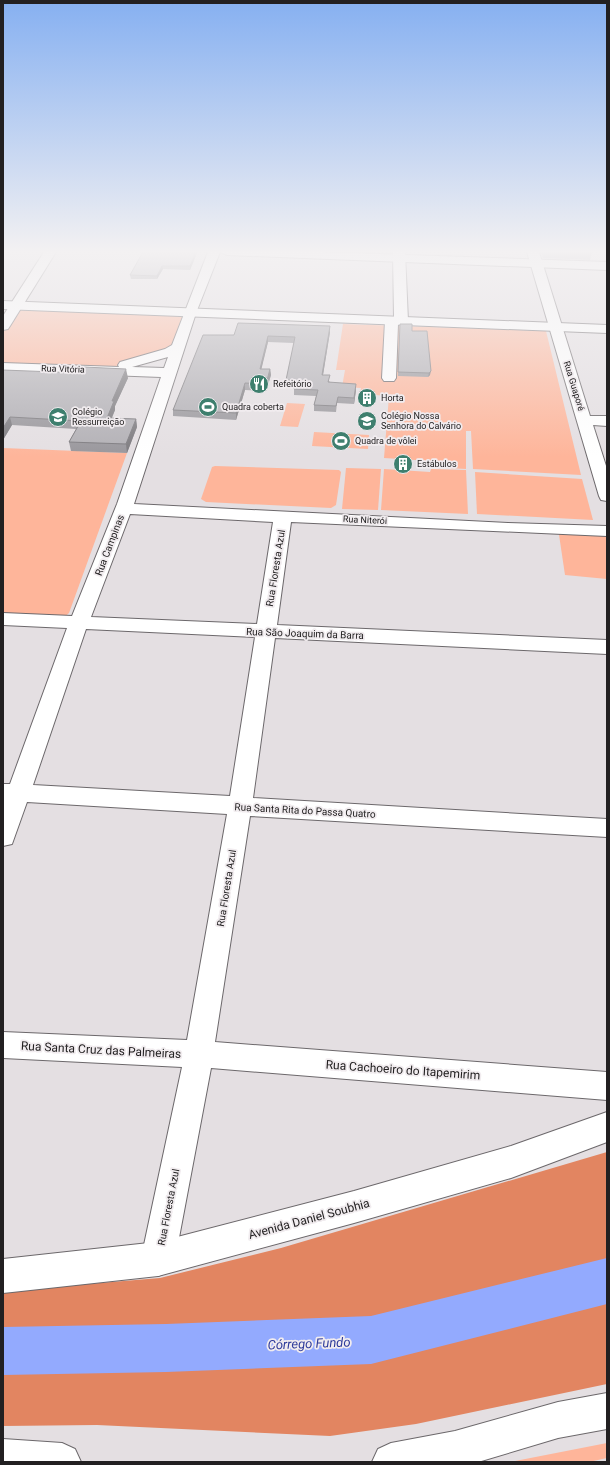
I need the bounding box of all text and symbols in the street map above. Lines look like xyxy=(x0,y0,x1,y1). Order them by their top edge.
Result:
street label: Rua Guaporé xyxy=(562,360,586,412)
street label: Rua Vitória xyxy=(41,363,85,375)
restaurant icon: Refeitório xyxy=(248,373,270,395)
place label: Refeitório xyxy=(273,379,312,389)
building icon: Horta xyxy=(356,387,378,409)
place label: Horta xyxy=(381,393,404,403)
sports icon: Quadra coberta xyxy=(197,396,219,418)
place label: Quadra coberta xyxy=(222,402,284,412)
school or university icon: Colégio Ressurreição xyxy=(47,406,69,428)
place label: Colégio Ressurreição xyxy=(72,407,124,427)
school or university icon: Colégio Nossa Senhora do Calvário xyxy=(356,410,378,432)
place label: Colégio Nossa Senhora do Calvário xyxy=(381,411,461,431)
sports icon: Quadra de vôlei xyxy=(330,430,352,452)
place label: Quadra de vôlei xyxy=(355,436,417,446)
building icon: Estábulos xyxy=(392,453,414,475)
place label: Estábulos xyxy=(417,459,457,469)
street label: Rua Campinas xyxy=(93,513,126,577)
street label: Rua Niterói xyxy=(343,514,387,526)
street label: Rua Floresta Azul xyxy=(264,529,287,607)
street label: Rua São Joaquim da Barra xyxy=(246,626,364,641)
street label: Rua Santa Rita do Passa Quatro xyxy=(234,801,376,820)
street label: Rua Floresta Azul xyxy=(215,849,238,927)
street label: Rua Santa Cruz das Palmeiras xyxy=(21,1039,181,1061)
street label: Rua Cachoeiro do Itapemirim xyxy=(325,1058,481,1082)
street label: Rua Floresta Azul xyxy=(156,1168,181,1246)
street label: Avenida Daniel Soubhia xyxy=(247,1196,371,1242)
water label: Córrego Fundo xyxy=(267,1335,351,1352)

